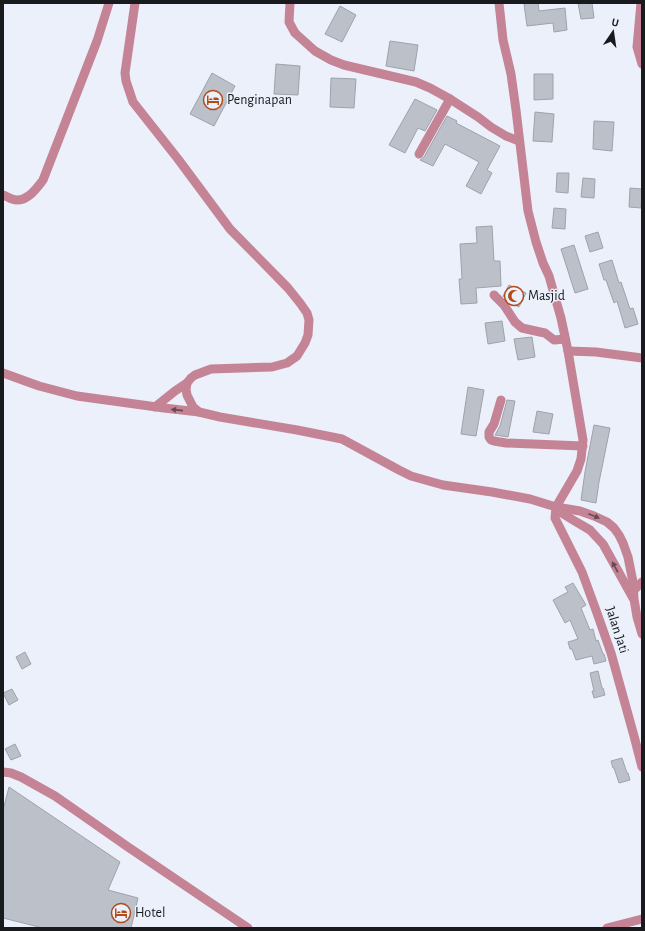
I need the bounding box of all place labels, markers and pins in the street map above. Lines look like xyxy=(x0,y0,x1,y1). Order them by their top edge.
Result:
hotel icon: Penginapan xyxy=(202,89,224,111)
place label: Penginapan xyxy=(227,93,292,107)
mosque icon: Masjid xyxy=(503,285,525,307)
place label: Masjid xyxy=(528,289,565,303)
hotel icon: Hotel xyxy=(110,902,132,924)
place label: Hotel xyxy=(135,906,165,920)

